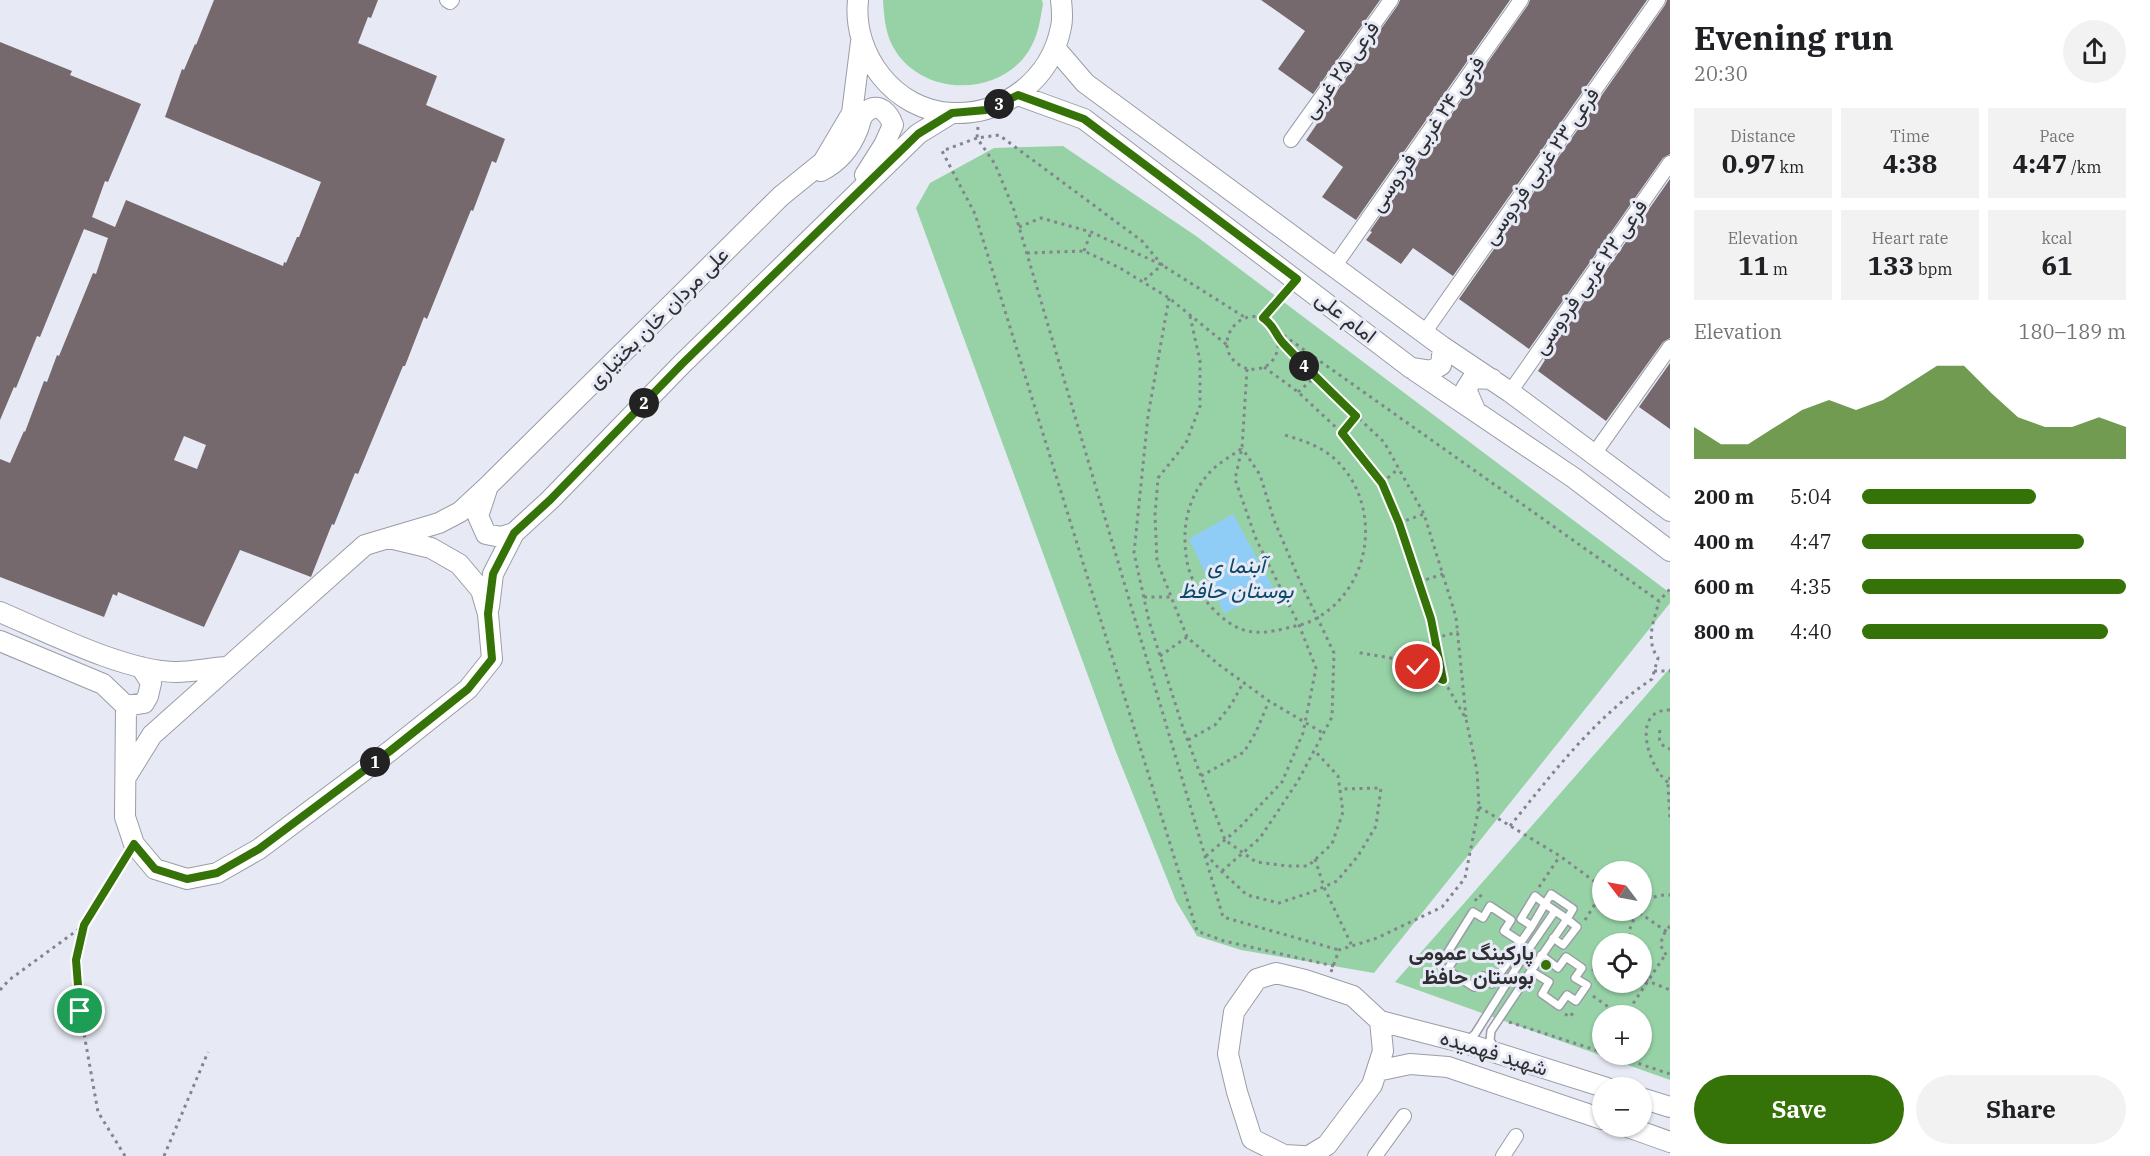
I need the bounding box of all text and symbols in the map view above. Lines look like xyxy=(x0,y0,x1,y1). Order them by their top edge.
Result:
street label: فرعی ۲۵ غربی xyxy=(1295,15,1385,124)
text: Evening run xyxy=(1694,16,1894,59)
button: share xyxy=(2063,20,2126,83)
street label: فرعی ۲۴ غربی فردوسی xyxy=(1362,50,1490,217)
text: 20:30 xyxy=(1694,60,1748,87)
street label: فرعی ۲۳ غربی فردوسی xyxy=(1475,81,1605,250)
pin: 3 xyxy=(984,89,1014,119)
text: 3 xyxy=(994,94,1004,114)
text: Distance xyxy=(1730,126,1796,146)
text: Time xyxy=(1890,126,1930,146)
text: Pace xyxy=(2039,126,2075,146)
text: 0.97 xyxy=(1722,146,1776,180)
text: 4:38 xyxy=(1883,146,1937,180)
text: 4:47 xyxy=(2013,146,2067,180)
text: km xyxy=(1776,157,1804,177)
text: /km xyxy=(2067,157,2101,177)
street label: فرعی ۲۲ غربی فردوسی xyxy=(1525,193,1653,359)
text: Elevation xyxy=(1728,228,1798,248)
text: Heart rate xyxy=(1872,228,1948,248)
text: kcal xyxy=(2042,228,2072,248)
street label: علی مردان خان بختیاری xyxy=(580,240,734,394)
text: 11 xyxy=(1738,248,1769,282)
text: 133 xyxy=(1867,248,1914,282)
text: 61 xyxy=(2041,248,2073,282)
text: m xyxy=(1769,259,1788,279)
text: bpm xyxy=(1914,259,1953,279)
street label: امام علی xyxy=(1310,284,1383,350)
text: Elevation xyxy=(1694,318,1782,345)
text: 180–189 m xyxy=(2019,318,2126,345)
pin: 4 xyxy=(1289,351,1319,381)
text: 4 xyxy=(1299,356,1309,376)
pin: 2 xyxy=(629,388,659,418)
text: 2 xyxy=(639,393,649,413)
text: 200 m xyxy=(1694,483,1754,510)
text: 5:04 xyxy=(1790,483,1832,510)
text: 400 m xyxy=(1694,528,1754,555)
text: 4:47 xyxy=(1790,528,1832,555)
water label: آبنما ی بوستان حافظ xyxy=(1179,550,1294,604)
text: 600 m xyxy=(1694,573,1754,600)
text: 4:35 xyxy=(1790,573,1832,600)
text: 800 m xyxy=(1694,618,1754,645)
text: 4:40 xyxy=(1790,618,1832,645)
pin xyxy=(1392,641,1443,692)
icon: check xyxy=(1401,650,1434,683)
pin: 1 xyxy=(360,747,390,777)
text: 1 xyxy=(370,752,380,772)
north arrow xyxy=(1592,861,1652,921)
map controls xyxy=(1592,861,1652,1137)
button: locate xyxy=(1592,933,1652,993)
place label: پارکینگ عمومی بوستان حافظ xyxy=(1408,938,1534,990)
marker: پارکینگ عمومی بوستان حافظ xyxy=(1539,958,1553,972)
pin xyxy=(54,985,105,1036)
icon: arrive xyxy=(63,994,96,1027)
button: + xyxy=(1592,1005,1652,1065)
street label: شهید فهمیده xyxy=(1437,1022,1552,1082)
button: Save xyxy=(1694,1075,1904,1144)
button: Share xyxy=(1916,1075,2126,1144)
button: − xyxy=(1592,1077,1652,1137)

